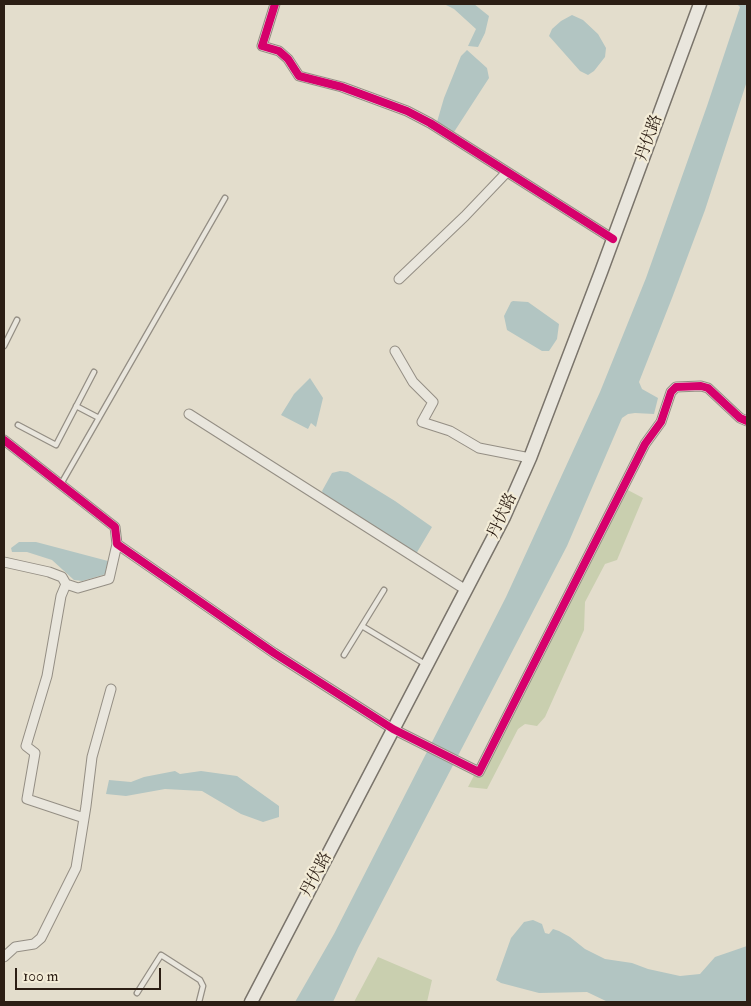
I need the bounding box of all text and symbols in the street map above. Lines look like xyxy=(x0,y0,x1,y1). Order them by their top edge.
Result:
street label: 丹伏路 xyxy=(633,112,667,164)
street label: 丹伏路 xyxy=(484,490,522,542)
street label: 丹伏路 xyxy=(297,849,337,901)
scale bar xyxy=(18,958,164,990)
text: 100 m xyxy=(23,967,58,986)

